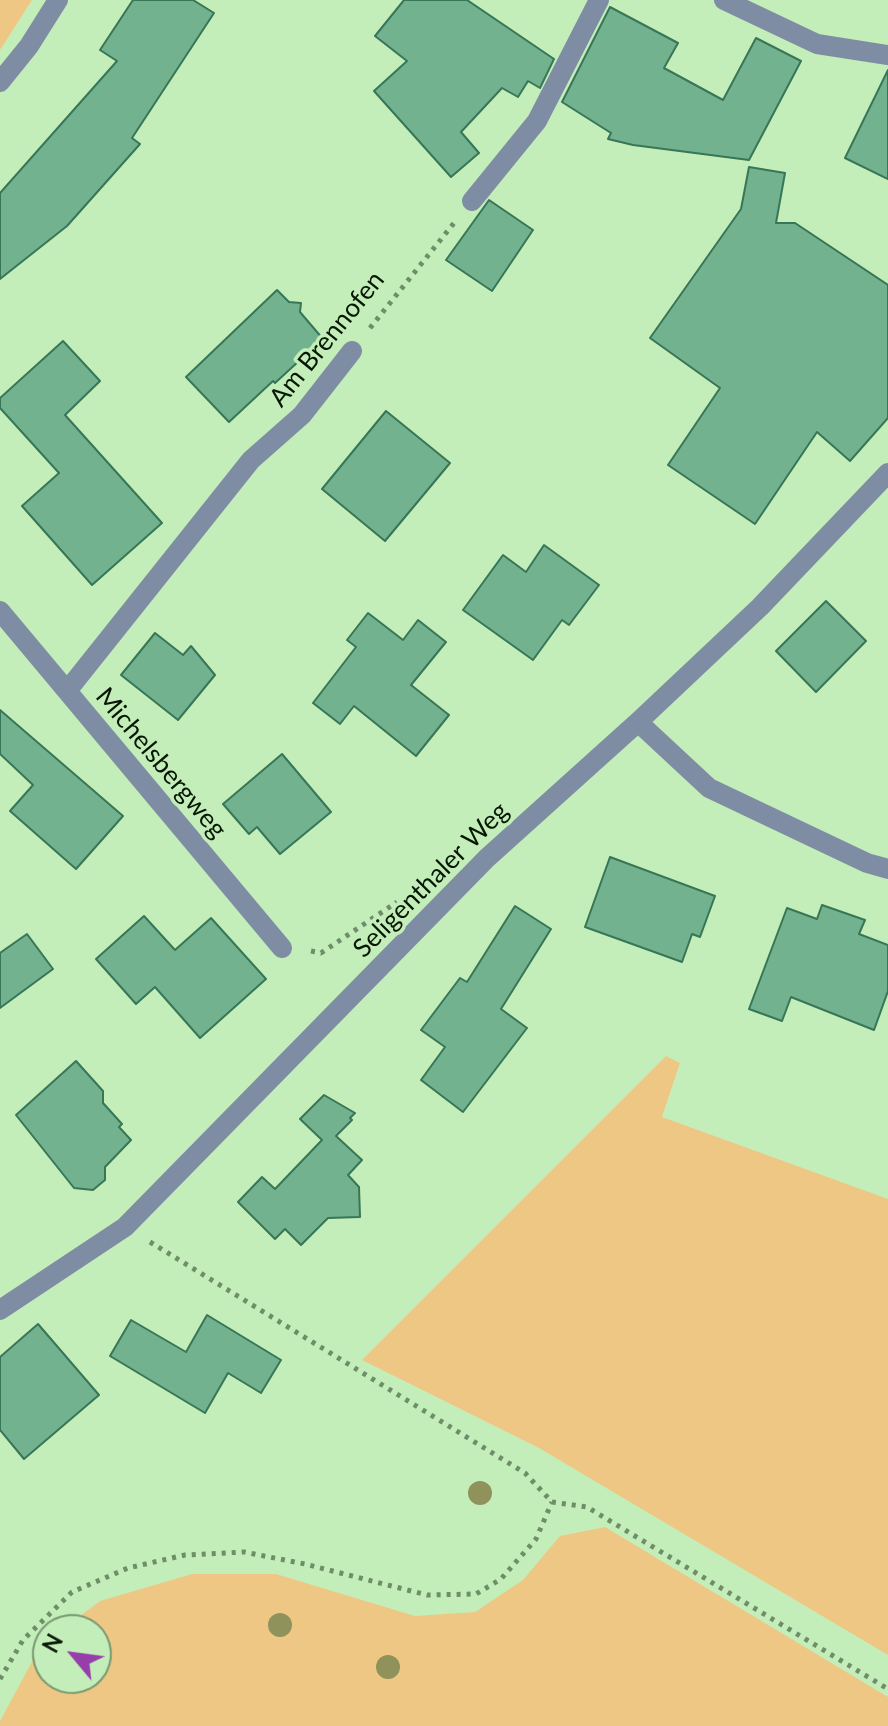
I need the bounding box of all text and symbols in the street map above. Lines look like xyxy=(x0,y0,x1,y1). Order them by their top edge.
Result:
street label: Am Brennofen xyxy=(263,265,391,413)
street label: Michelsbergweg xyxy=(89,681,233,845)
street label: Seligenthaler Weg xyxy=(347,796,515,964)
north arrow xyxy=(32,1614,112,1694)
text: N xyxy=(36,1629,68,1657)

